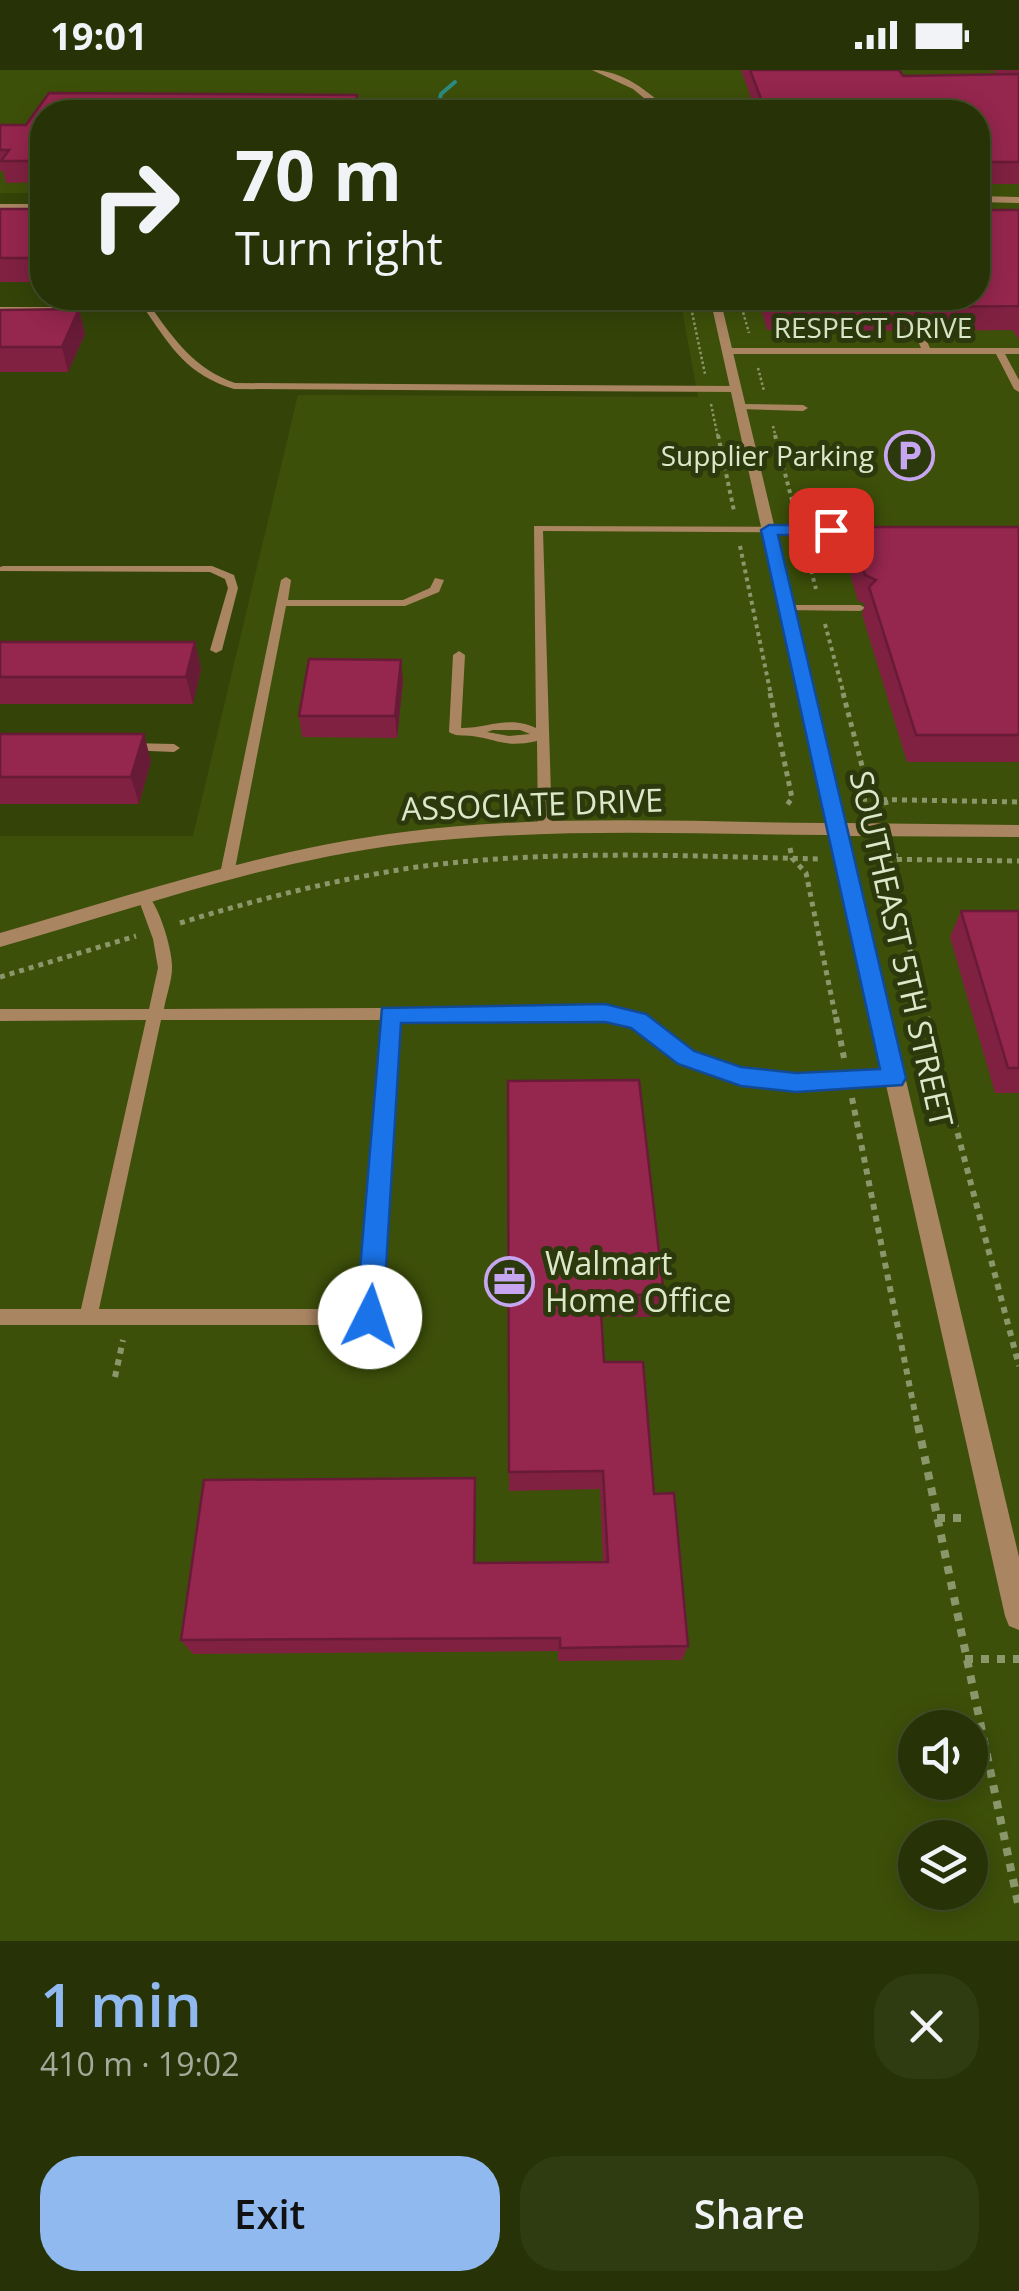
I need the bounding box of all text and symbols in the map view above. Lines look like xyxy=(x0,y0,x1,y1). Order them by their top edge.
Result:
text: 19:01 xyxy=(50,9,148,61)
text: 70 m xyxy=(235,126,402,222)
icon: right xyxy=(70,140,200,270)
text: Turn right xyxy=(235,217,443,278)
street label: RESPECT DRIVE xyxy=(774,308,972,346)
parking icon: Supplier Parking xyxy=(883,430,935,482)
place label: Supplier Parking xyxy=(661,436,874,474)
pin xyxy=(789,488,874,573)
icon: arrive xyxy=(804,503,859,558)
street label: SOUTHEAST 5TH STREET xyxy=(841,766,964,1131)
street label: ASSOCIATE DRIVE xyxy=(400,777,664,830)
place label: Walmart Home Office xyxy=(545,1241,732,1321)
office icon: Walmart Home Office xyxy=(484,1256,536,1308)
position arrow xyxy=(318,1265,422,1369)
map controls xyxy=(898,1710,988,1910)
button: sound xyxy=(898,1710,988,1800)
button: layers xyxy=(898,1820,988,1910)
text: 1 min xyxy=(40,1963,202,2045)
button: close xyxy=(874,1974,979,2079)
text: 410 m · 19:02 xyxy=(40,2042,239,2085)
button: Exit xyxy=(40,2156,500,2271)
button: Share xyxy=(520,2156,979,2271)

